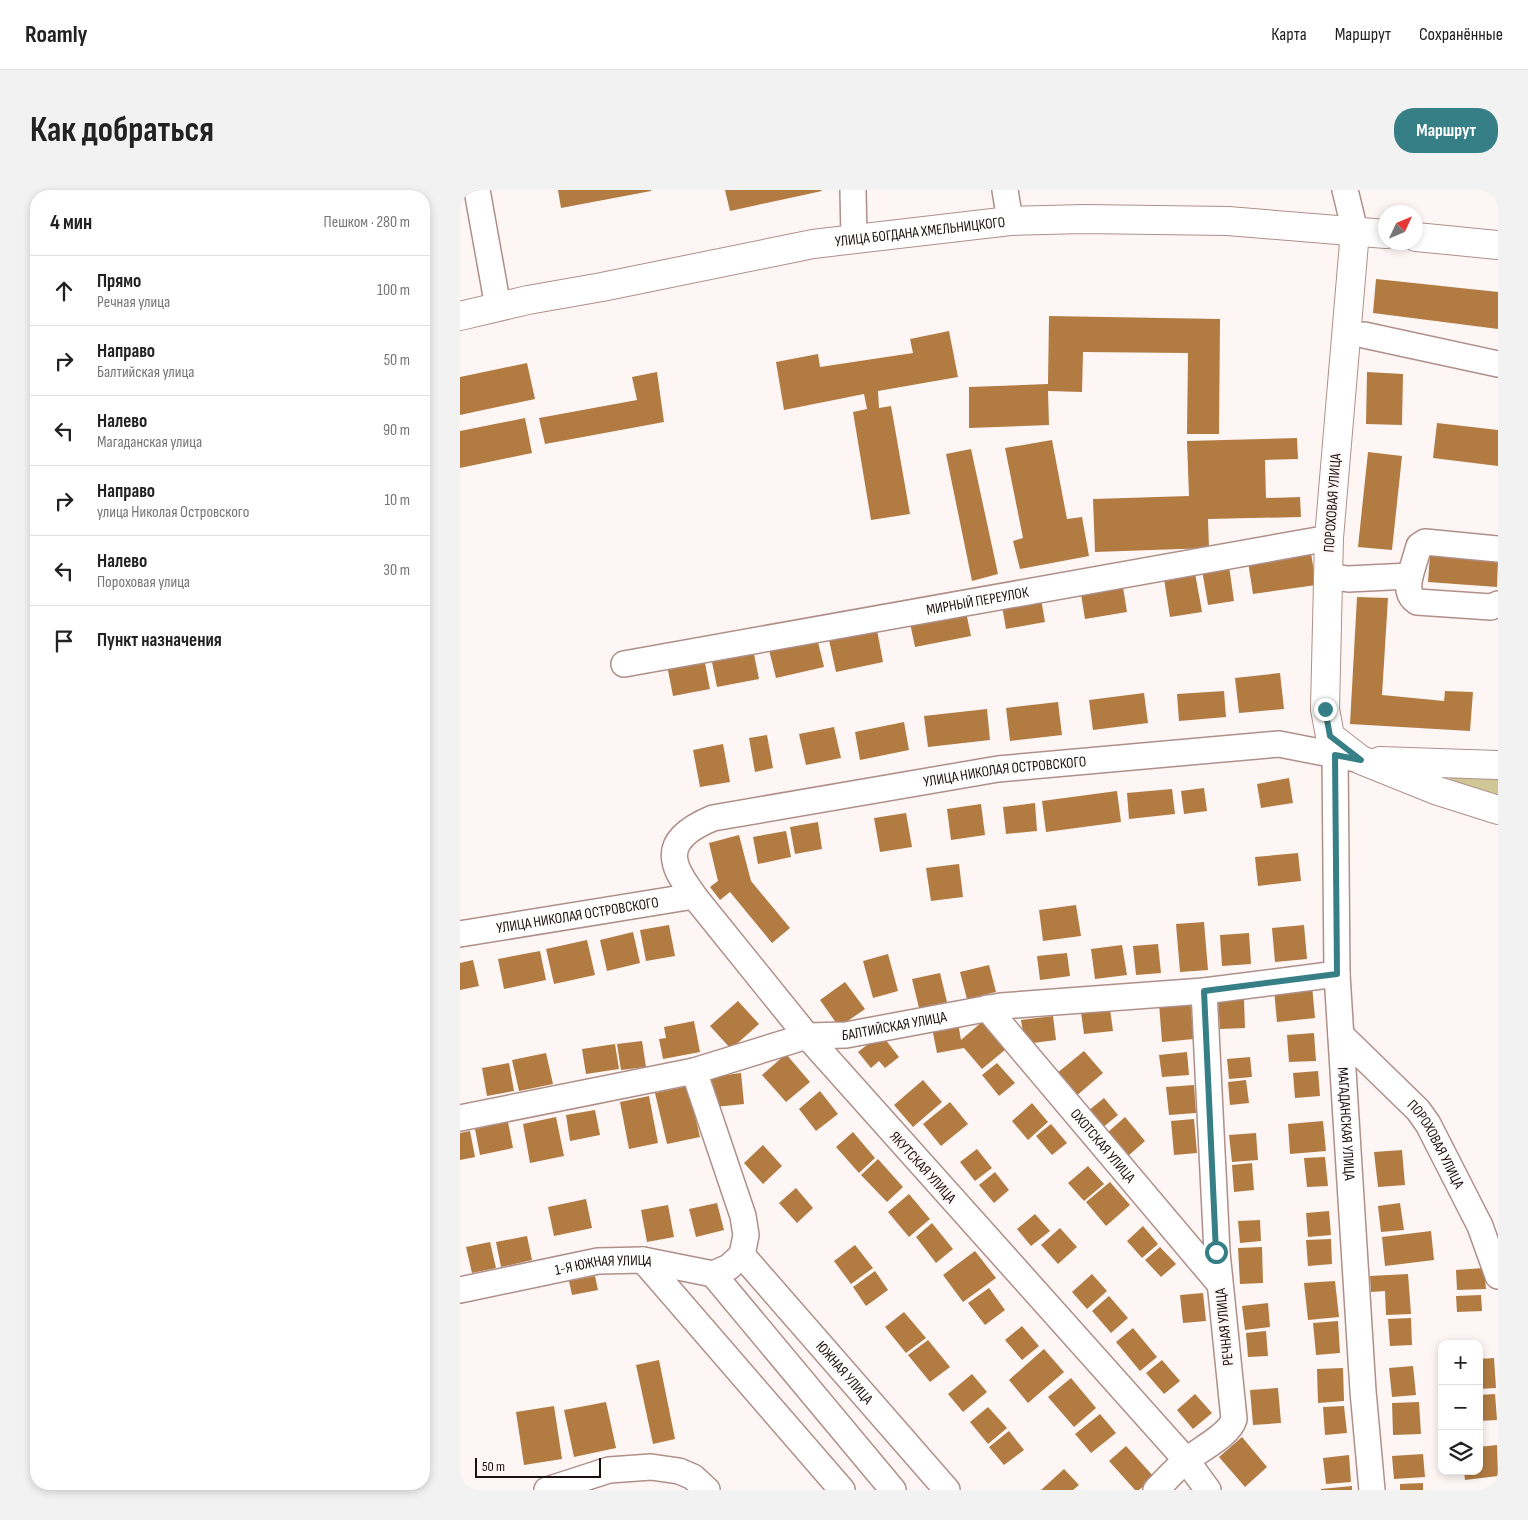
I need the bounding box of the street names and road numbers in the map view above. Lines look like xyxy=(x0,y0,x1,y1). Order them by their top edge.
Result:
street label: УЛИЦА БОГДАНА ХМЕЛЬНИЦКОГО xyxy=(834,213,1006,251)
street label: ПОРОХОВАЯ УЛИЦА xyxy=(1320,452,1345,553)
street label: МИРНЫЙ ПЕРЕУЛОК xyxy=(925,583,1030,620)
street label: УЛИЦА НИКОЛАЯ ОСТРОВСКОГО xyxy=(922,752,1087,792)
street label: УЛИЦА НИКОЛАЯ ОСТРОВСКОГО xyxy=(495,893,660,938)
street label: БАЛТИЙСКАЯ УЛИЦА xyxy=(842,1007,949,1045)
street label: МАГАДАНСКАЯ УЛИЦА xyxy=(1333,1067,1359,1181)
street label: ПОРОХОВАЯ УЛИЦА xyxy=(1403,1096,1469,1192)
street label: ОХОТСКАЯ УЛИЦА xyxy=(1066,1105,1140,1187)
street label: ЯКУТСКАЯ УЛИЦА xyxy=(885,1127,960,1208)
street label: 1-Я ЮЖНАЯ УЛИЦА xyxy=(553,1251,654,1280)
street label: РЕЧНАЯ УЛИЦА xyxy=(1211,1287,1238,1367)
street label: ЮЖНАЯ УЛИЦА xyxy=(811,1337,877,1409)

